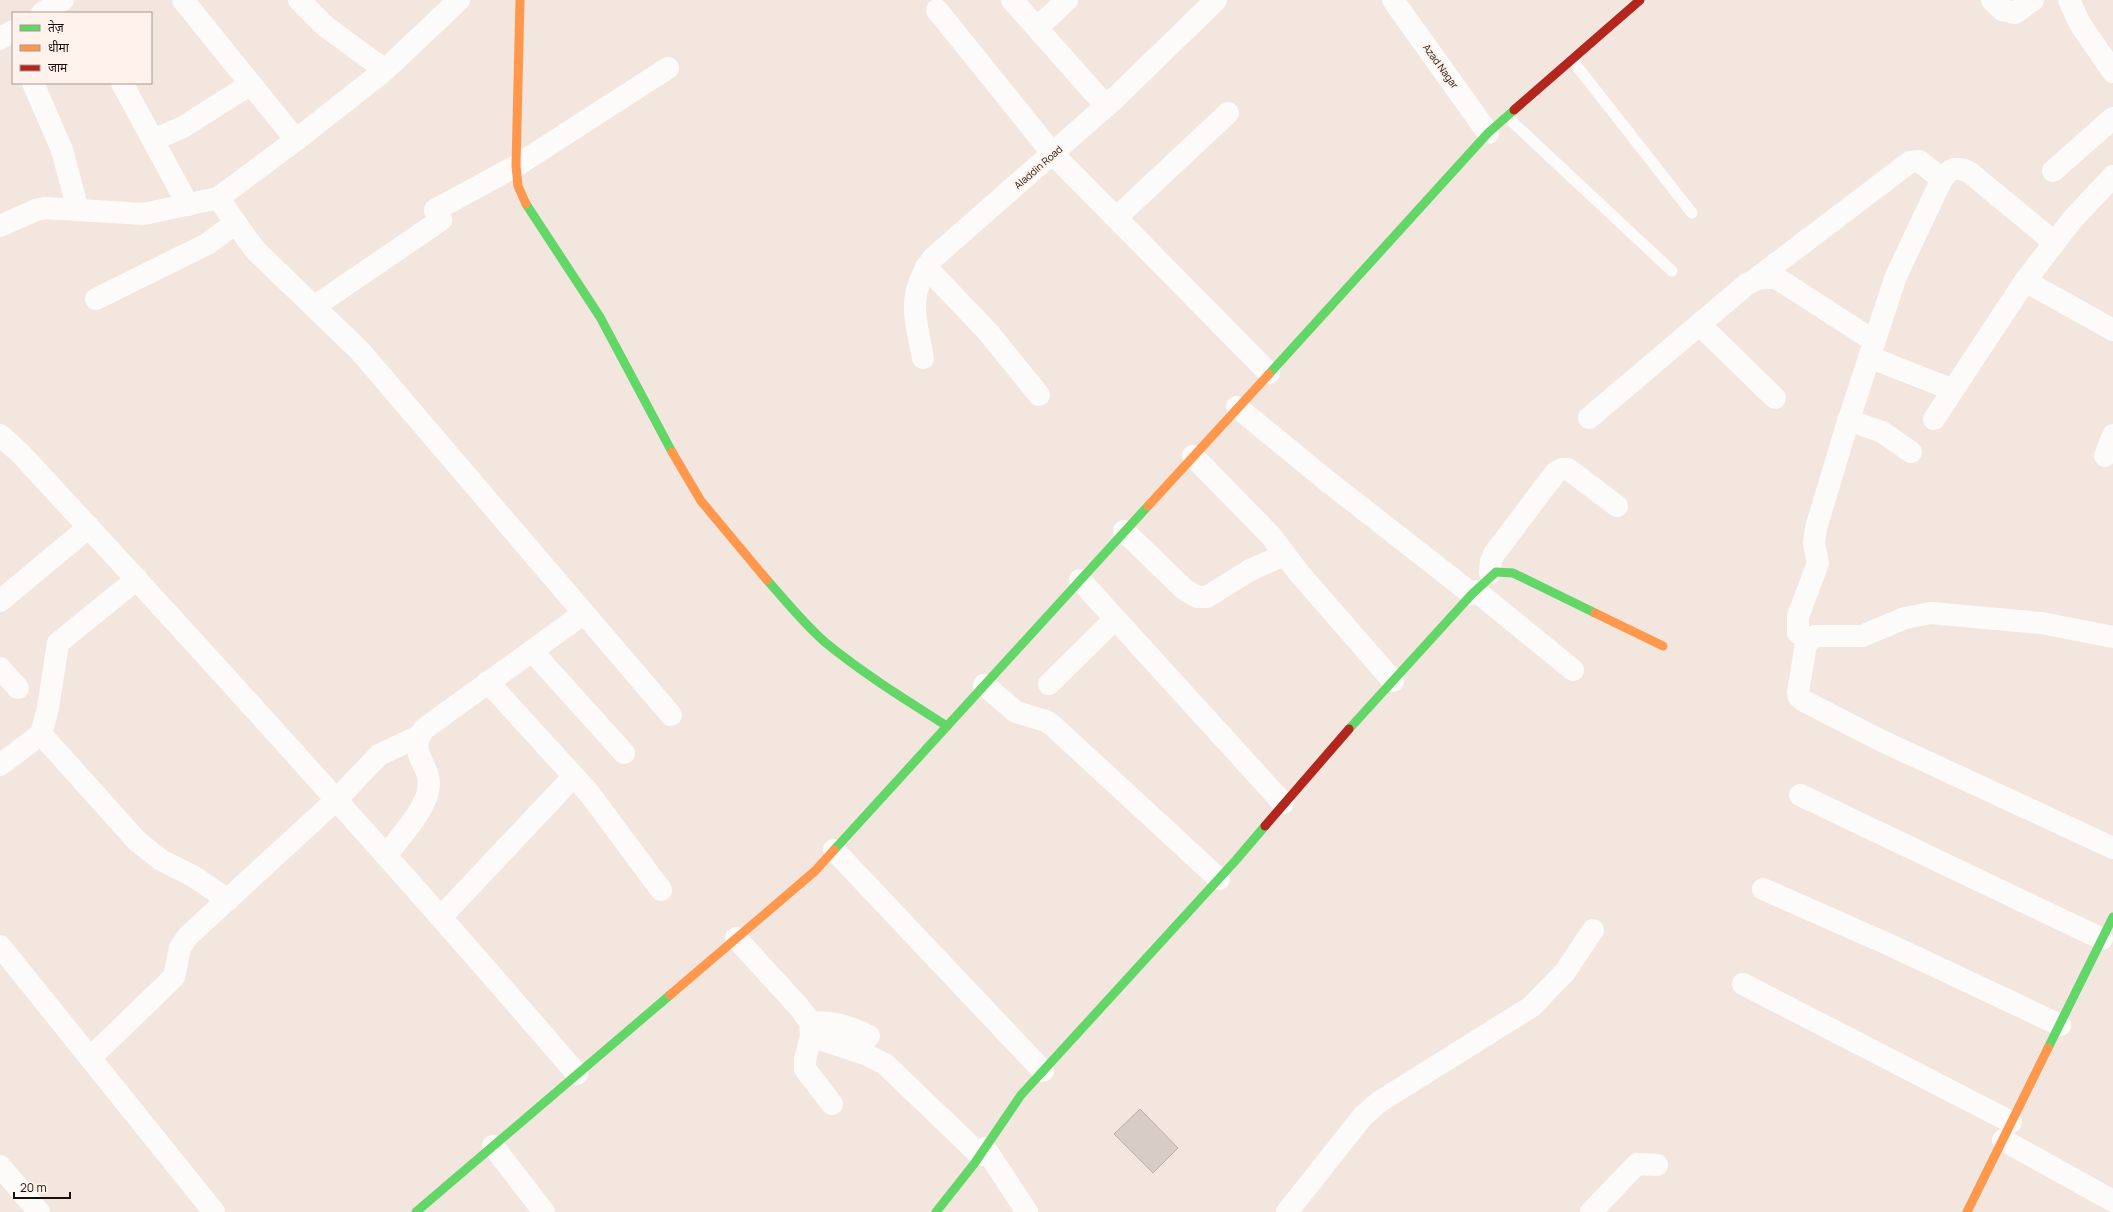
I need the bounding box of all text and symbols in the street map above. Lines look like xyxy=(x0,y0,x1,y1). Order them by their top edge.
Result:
legend xyxy=(12,12,152,84)
text: तेज़ xyxy=(48,19,65,36)
text: धीमा xyxy=(48,39,70,56)
street label: Azad Nagar xyxy=(1420,41,1462,92)
text: जाम xyxy=(48,59,68,76)
street label: Aladdin Road xyxy=(1011,142,1065,192)
scale bar xyxy=(14,1174,70,1200)
text: 20 m xyxy=(20,1179,47,1196)

